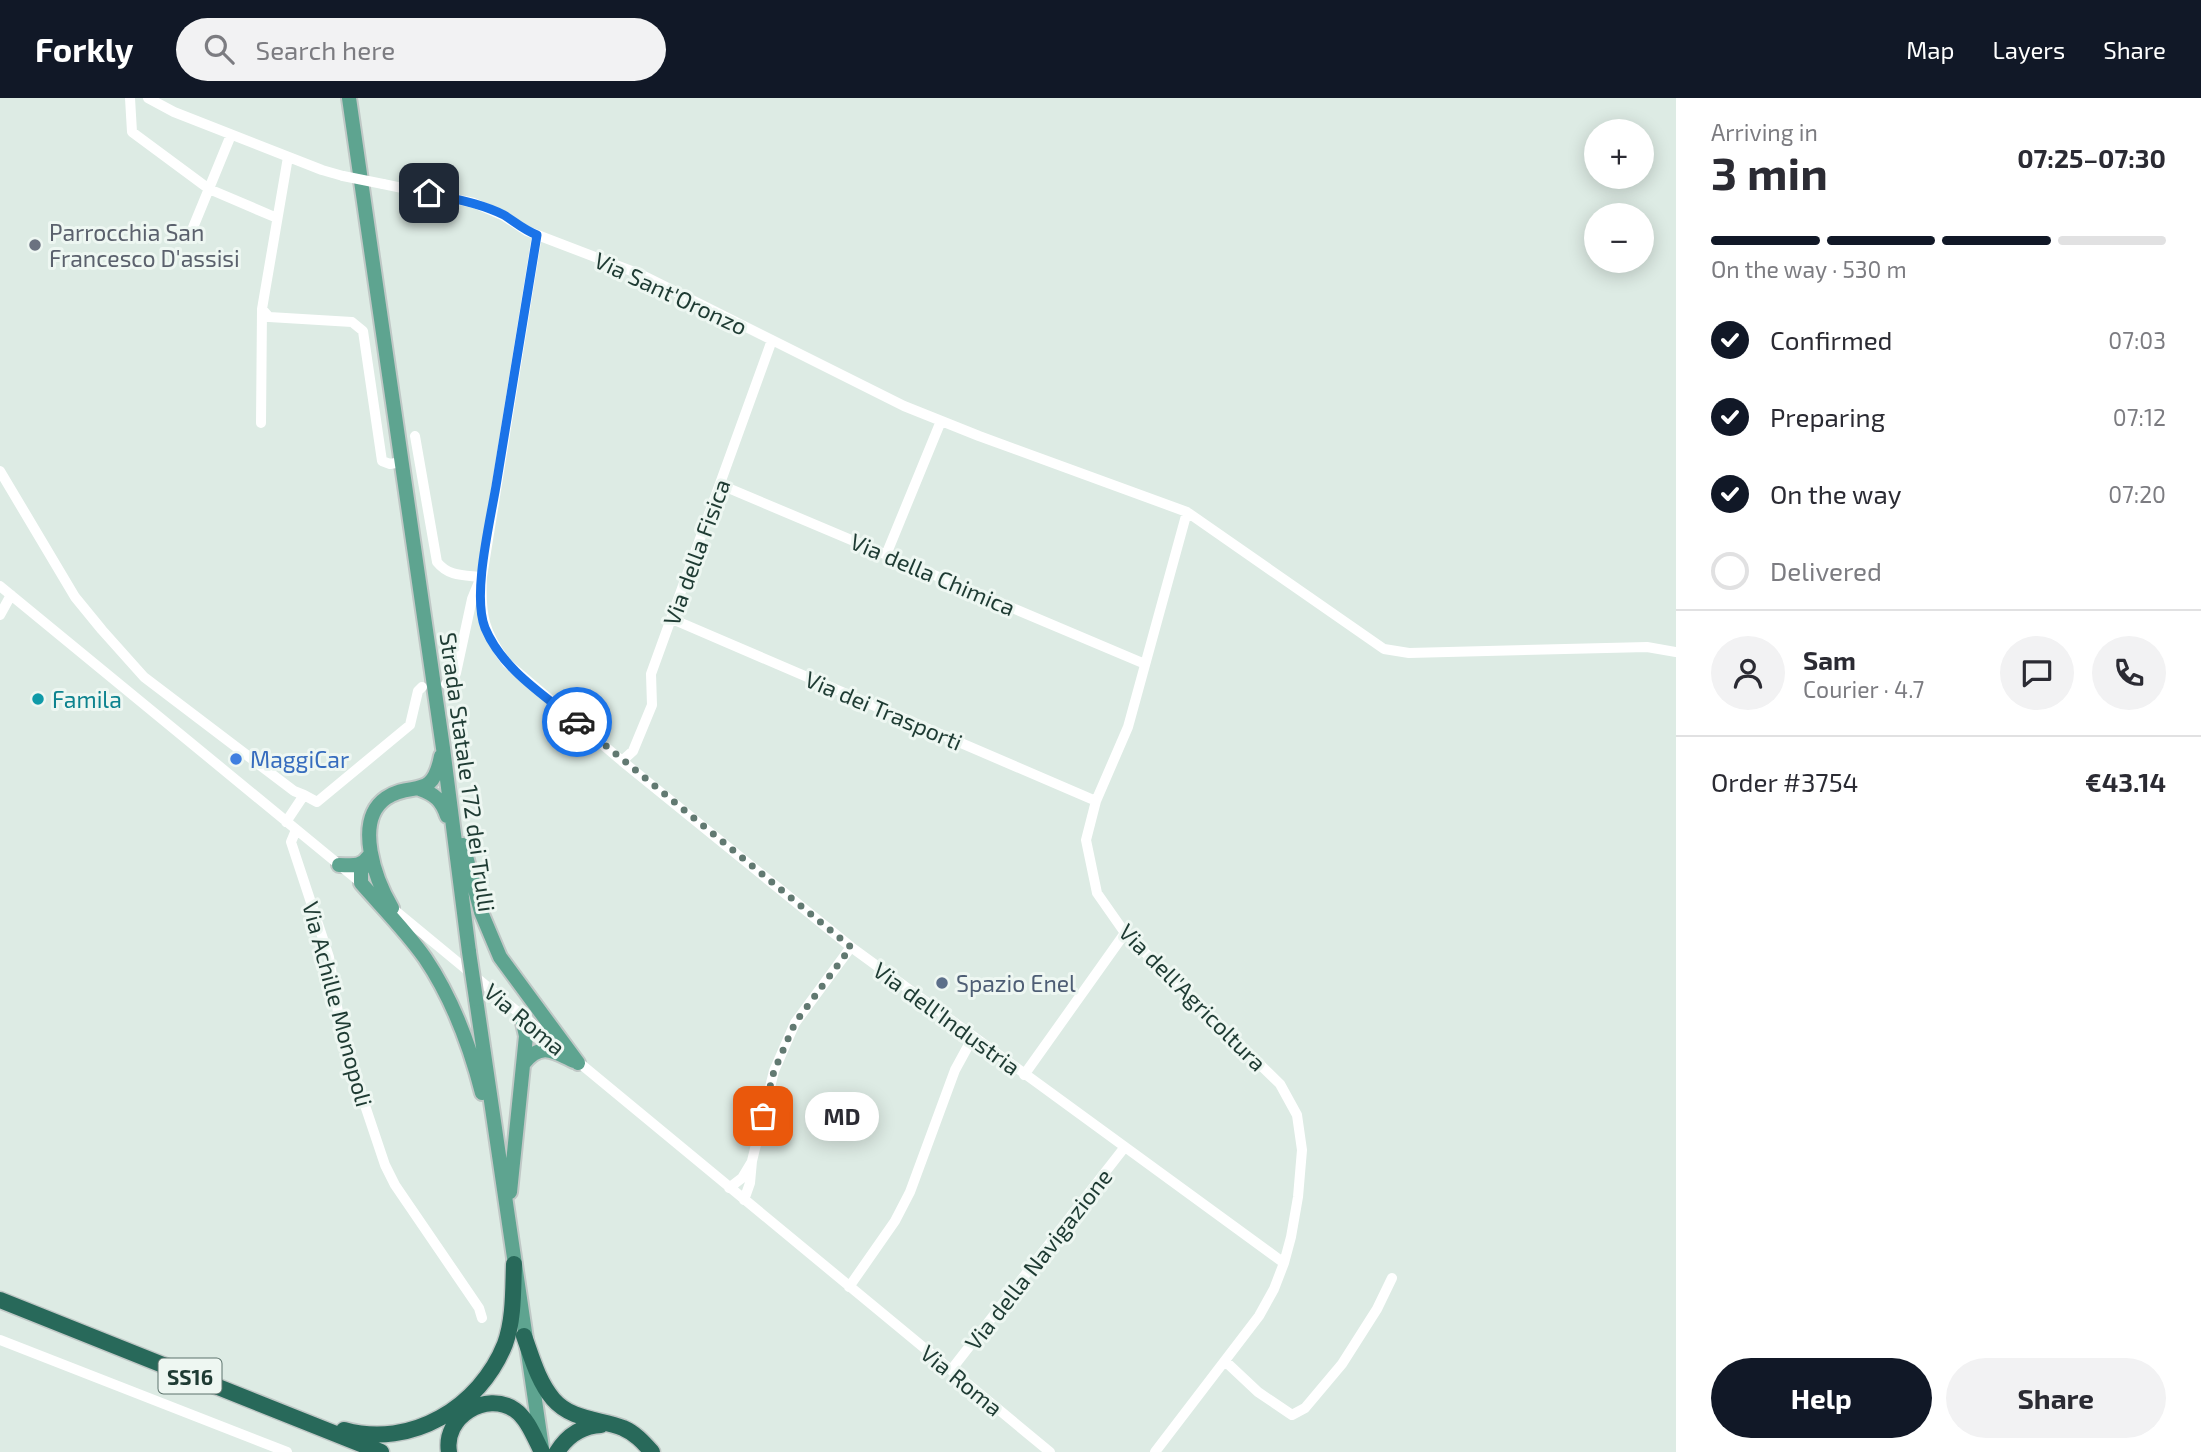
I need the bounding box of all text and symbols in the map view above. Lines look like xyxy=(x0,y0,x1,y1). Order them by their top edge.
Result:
search box xyxy=(176,18,666,81)
text: Forkly xyxy=(35,29,134,69)
icon: search xyxy=(200,30,238,68)
text: Search here xyxy=(256,34,395,65)
text: Map xyxy=(1906,35,1954,64)
text: Layers xyxy=(1992,35,2065,64)
text: Share xyxy=(2103,35,2166,64)
text: Arriving in xyxy=(1711,118,1818,146)
map controls xyxy=(1584,119,1654,273)
button: + xyxy=(1584,119,1654,189)
text: 07:25–07:30 xyxy=(2017,142,2166,173)
text: 3 min xyxy=(1711,144,1828,199)
pin xyxy=(399,163,459,223)
icon: home xyxy=(410,174,448,212)
button: − xyxy=(1584,203,1654,273)
place label: Parrocchia San Francesco D'assisi xyxy=(49,218,240,272)
marker: Parrocchia San Francesco D'assisi xyxy=(27,237,43,253)
street label: Via Sant'Oronzo xyxy=(590,245,752,341)
text: On the way · 530 m xyxy=(1711,255,1907,283)
icon: check xyxy=(1711,321,1749,359)
text: Confirmed xyxy=(1770,324,1893,355)
text: 07:03 xyxy=(2108,326,2166,354)
icon: check xyxy=(1711,398,1749,436)
text: Preparing xyxy=(1770,401,1885,432)
text: 07:12 xyxy=(2113,403,2166,431)
street label: Via della Fisica xyxy=(657,475,735,629)
icon: check xyxy=(1711,475,1749,513)
text: On the way xyxy=(1770,478,1901,509)
text: 07:20 xyxy=(2108,480,2166,508)
street label: Via della Chimica xyxy=(846,527,1020,621)
text: Delivered xyxy=(1770,555,1882,586)
street label: Strada Statale 172 dei Trulli xyxy=(435,630,501,914)
button: person xyxy=(1711,636,1785,710)
button: chat xyxy=(2000,636,2074,710)
button: phone xyxy=(2092,636,2166,710)
text: Sam xyxy=(1803,644,1856,675)
street label: Via dei Trasporti xyxy=(801,664,967,756)
text: Courier · 4.7 xyxy=(1803,675,1924,703)
place label: Famila xyxy=(52,685,122,713)
courier xyxy=(542,687,612,757)
marker: Famila xyxy=(30,691,46,707)
icon: car xyxy=(558,703,596,741)
place label: MaggiCar xyxy=(250,745,349,773)
marker: MaggiCar xyxy=(228,751,244,767)
text: Order #3754 xyxy=(1711,766,1859,797)
text: €43.14 xyxy=(2085,766,2166,797)
street label: Via Achille Monopoli xyxy=(297,898,379,1110)
street label: Via dell'Agricoltura xyxy=(1114,918,1272,1076)
street label: Via dell'Industria xyxy=(868,955,1026,1081)
place label: Spazio Enel xyxy=(956,969,1076,997)
marker: Spazio Enel xyxy=(934,975,950,991)
street label: Via Roma xyxy=(479,977,571,1061)
pin xyxy=(733,1086,793,1146)
callout: MD xyxy=(805,1091,878,1140)
icon: bag xyxy=(744,1097,782,1135)
text: MD xyxy=(824,1102,860,1130)
street label: Via della Navigazione xyxy=(958,1163,1118,1355)
street label: Via Roma xyxy=(915,1338,1009,1422)
road number: SS16 xyxy=(158,1358,222,1394)
button: Help xyxy=(1711,1358,1932,1438)
button: Share xyxy=(1946,1358,2166,1438)

